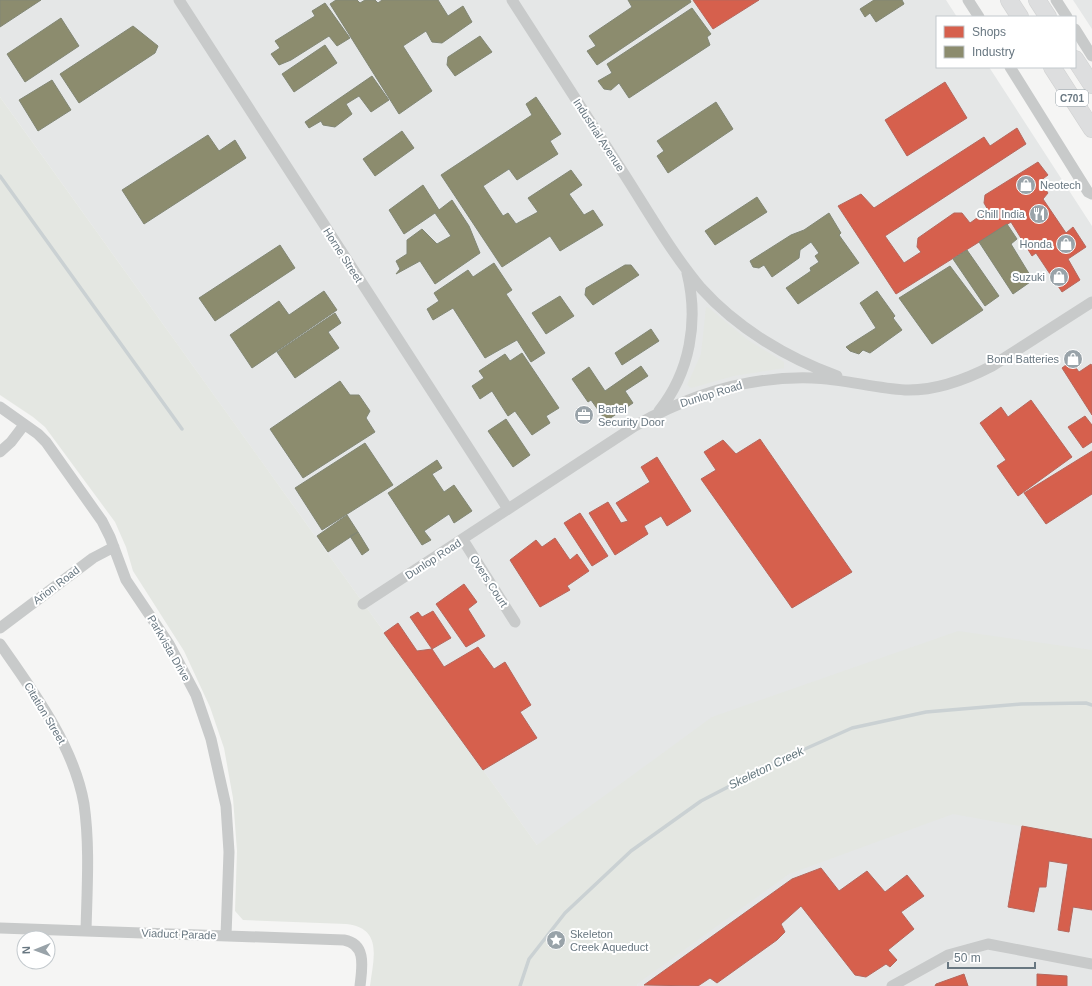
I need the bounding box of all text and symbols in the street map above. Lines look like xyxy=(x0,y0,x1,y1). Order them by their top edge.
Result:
legend xyxy=(936,16,1076,68)
text: Shops xyxy=(972,25,1006,39)
text: Industry xyxy=(972,45,1015,59)
road number: C701 xyxy=(1056,90,1088,106)
street label: Industrial Avenue xyxy=(571,96,627,174)
shop icon: Neotech xyxy=(1015,174,1037,196)
place label: Neotech xyxy=(1040,179,1081,191)
restaurant icon: Chill India xyxy=(1028,203,1050,225)
place label: Chill India xyxy=(977,208,1026,220)
street label: Horne Street xyxy=(321,226,365,284)
shop icon: Honda xyxy=(1055,233,1077,255)
place label: Honda xyxy=(1020,238,1053,250)
shop icon: Suzuki xyxy=(1048,266,1070,288)
place label: Suzuki xyxy=(1012,271,1045,283)
shop icon: Bond Batteries xyxy=(1062,348,1084,370)
place label: Bond Batteries xyxy=(987,353,1059,365)
street label: Dunlop Road xyxy=(679,379,743,409)
place label: Bartel Security Door xyxy=(598,403,665,428)
office icon: Bartel Security Door xyxy=(573,404,595,426)
street label: Dunlop Road xyxy=(403,536,463,582)
street label: Overs Court xyxy=(468,553,510,609)
street label: Arion Road xyxy=(30,564,82,606)
street label: Parkvista Drive xyxy=(145,613,193,683)
street label: Citation Street xyxy=(22,680,68,746)
water label: Skeleton Creek xyxy=(726,743,807,792)
street label: Viaduct Parade xyxy=(141,927,217,941)
place label: Skeleton Creek Aqueduct xyxy=(570,928,648,953)
place icon: Skeleton Creek Aqueduct xyxy=(545,929,567,951)
north arrow xyxy=(16,930,56,970)
scale bar xyxy=(948,944,1035,970)
text: N xyxy=(20,946,32,954)
text: 50 m xyxy=(954,951,981,965)

